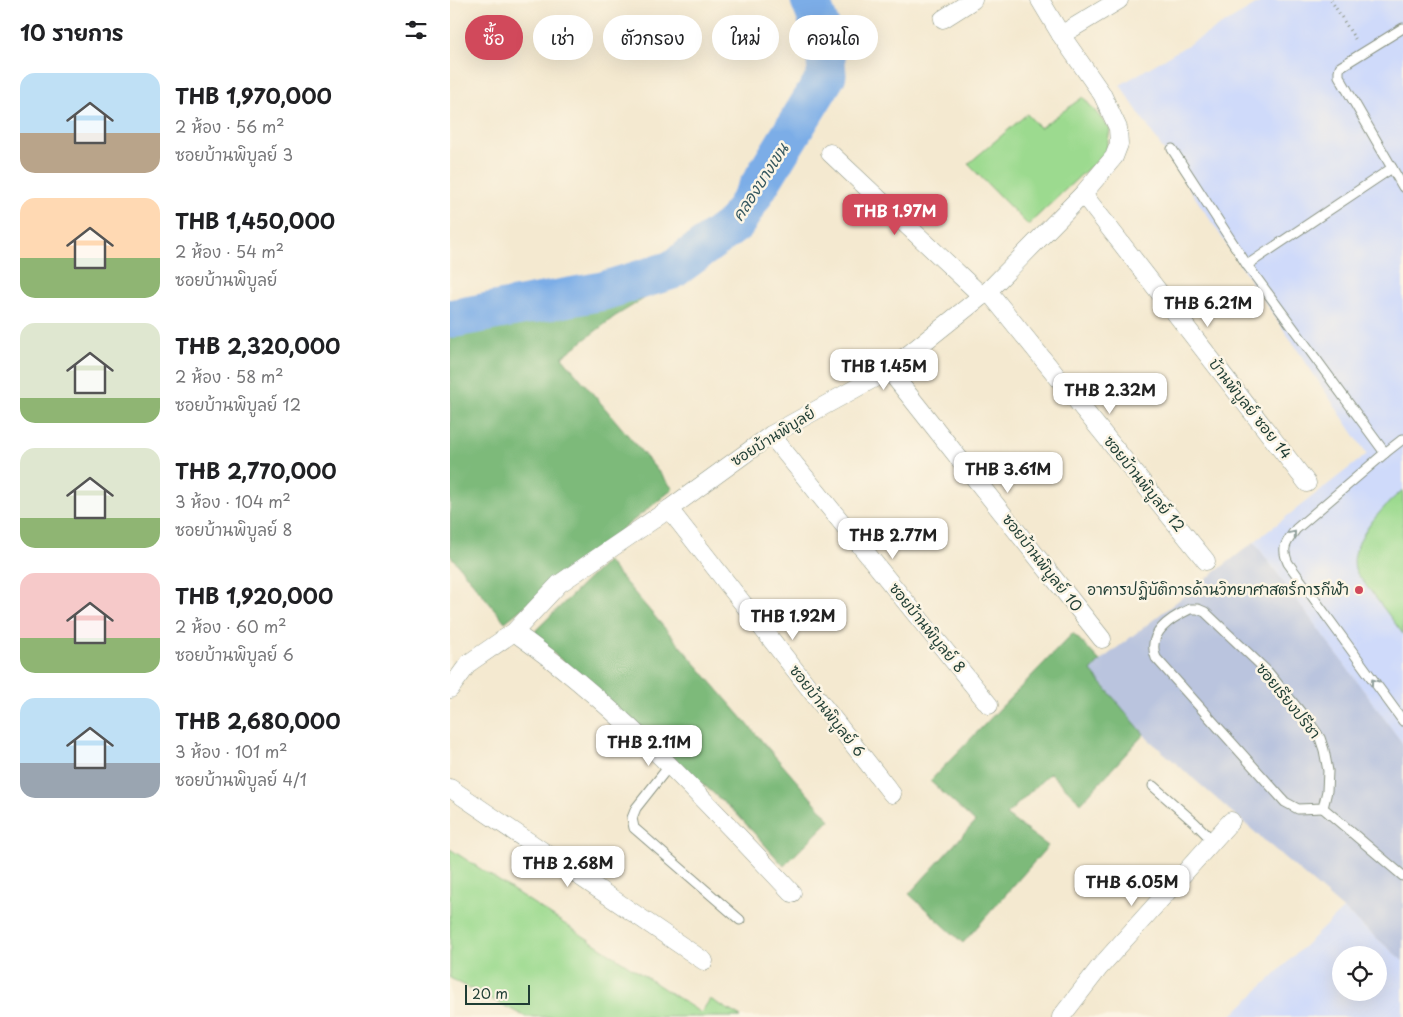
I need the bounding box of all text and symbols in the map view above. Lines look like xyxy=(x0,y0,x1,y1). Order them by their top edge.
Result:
chip: ซื้อ xyxy=(465,15,523,60)
chip: เช่า xyxy=(533,15,593,60)
chip: ตัวกรอง xyxy=(603,15,702,60)
chip: ใหม่ xyxy=(712,15,779,60)
chip: คอนโด xyxy=(789,15,878,60)
text: 10 รายการ xyxy=(20,16,124,48)
icon: filters xyxy=(402,16,430,44)
text: THB 1,970,000 xyxy=(175,79,332,111)
icon: home xyxy=(60,93,120,153)
text: 2 ห้อง · 56 m² xyxy=(175,114,285,138)
water label: คลองบางเขน xyxy=(725,137,794,225)
text: ซอยบ้านพิบูลย์ 3 xyxy=(175,142,293,166)
pin: THB 1.97M xyxy=(838,194,952,236)
text: THB 1.97M xyxy=(853,198,937,222)
text: THB 1,450,000 xyxy=(175,204,335,236)
icon: home xyxy=(60,218,120,278)
text: 2 ห้อง · 54 m² xyxy=(175,239,284,263)
text: ซอยบ้านพิบูลย์ xyxy=(175,267,277,291)
pin: THB 6.21M xyxy=(1151,286,1265,328)
text: THB 6.21M xyxy=(1164,290,1252,314)
text: THB 2,320,000 xyxy=(175,329,340,361)
icon: home xyxy=(60,343,120,403)
pin: THB 1.45M xyxy=(827,348,941,391)
text: THB 1.45M xyxy=(841,353,927,377)
street label: บ้านพิบูลย์ ซอย 14 xyxy=(1204,353,1298,464)
text: 2 ห้อง · 58 m² xyxy=(175,364,283,388)
pin: THB 2.32M xyxy=(1053,372,1167,415)
text: THB 2.32M xyxy=(1064,377,1156,401)
text: ซอยบ้านพิบูลย์ 12 xyxy=(175,392,301,416)
street label: ซอยบ้านพิบูลย์ xyxy=(725,401,820,472)
street label: ซอยบ้านพิบูลย์ 12 xyxy=(1098,430,1191,537)
pin: THB 3.61M xyxy=(951,452,1065,494)
text: THB 2,770,000 xyxy=(175,454,337,486)
text: THB 3.61M xyxy=(965,456,1051,480)
icon: home xyxy=(60,468,120,528)
text: 3 ห้อง · 104 m² xyxy=(175,489,291,513)
street label: ซอยบ้านพิบูลย์ 10 xyxy=(997,508,1089,616)
text: ซอยบ้านพิบูลย์ 8 xyxy=(175,517,293,541)
pin: THB 2.77M xyxy=(836,518,950,560)
text: THB 2.77M xyxy=(849,522,937,546)
one-way arrow xyxy=(1287,530,1296,539)
street label: ซอยบ้านพิบูลย์ 8 xyxy=(884,577,972,678)
place label: อาคารปฏิบัติการด้านวิทยาศาสตร์การกีฬา xyxy=(1087,577,1349,600)
text: THB 1,920,000 xyxy=(175,579,333,611)
marker: อาคารปฏิบัติการด้านวิทยาศาสตร์การกีฬา xyxy=(1353,584,1365,596)
icon: home xyxy=(60,593,120,653)
pin: THB 1.92M xyxy=(736,598,850,641)
text: THB 1.92M xyxy=(750,603,836,627)
text: 2 ห้อง · 60 m² xyxy=(175,614,286,638)
text: ซอยบ้านพิบูลย์ 6 xyxy=(175,642,294,666)
street label: ซอยเรียงปรีชา xyxy=(1251,657,1327,743)
street label: ซอยบ้านพิบูลย์ 6 xyxy=(784,659,872,762)
one-way arrow xyxy=(1372,679,1380,688)
text: THB 2,680,000 xyxy=(175,704,340,736)
icon: home xyxy=(60,718,120,778)
pin: THB 2.11M xyxy=(592,724,706,767)
text: THB 2.11M xyxy=(607,729,691,753)
text: 3 ห้อง · 101 m² xyxy=(175,739,287,763)
text: ซอยบ้านพิบูลย์ 4/1 xyxy=(175,767,307,791)
pin: THB 2.68M xyxy=(511,846,625,888)
text: THB 2.68M xyxy=(522,850,614,874)
pin: THB 6.05M xyxy=(1075,864,1189,907)
text: THB 6.05M xyxy=(1085,869,1179,893)
map controls xyxy=(1332,946,1387,1001)
button: locate xyxy=(1332,946,1387,1001)
scale bar xyxy=(465,982,530,1005)
text: 20 m xyxy=(472,983,508,1004)

